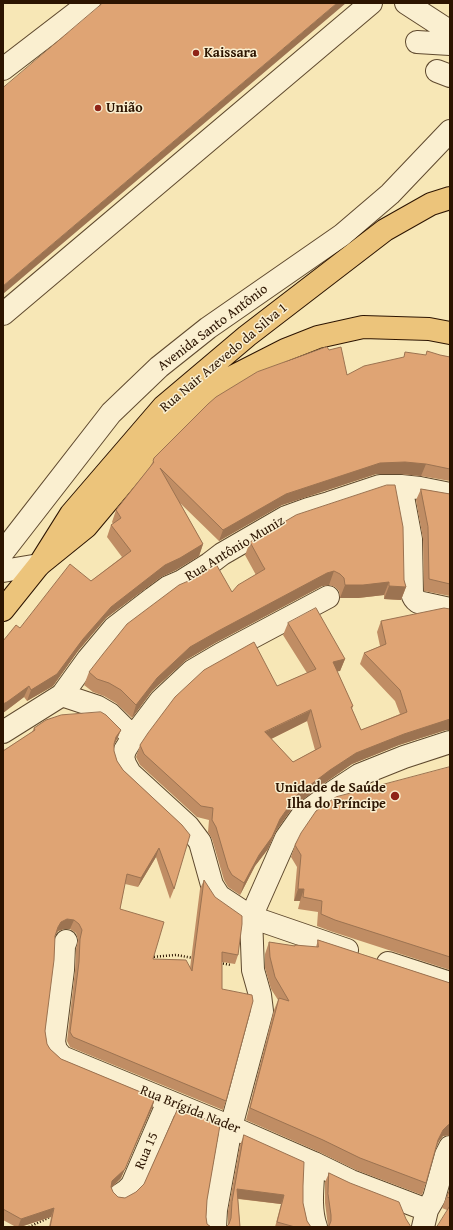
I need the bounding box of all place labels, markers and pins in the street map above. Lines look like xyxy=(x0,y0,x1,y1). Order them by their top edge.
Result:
place label: Kaissara xyxy=(204,45,257,61)
marker: Kaissara xyxy=(191,48,201,58)
place label: União xyxy=(106,100,143,116)
marker: União xyxy=(93,103,103,113)
place label: Unidade de Saúde Ilha do Príncipe xyxy=(275,780,386,812)
marker: Unidade de Saúde Ilha do Príncipe xyxy=(389,790,401,802)

